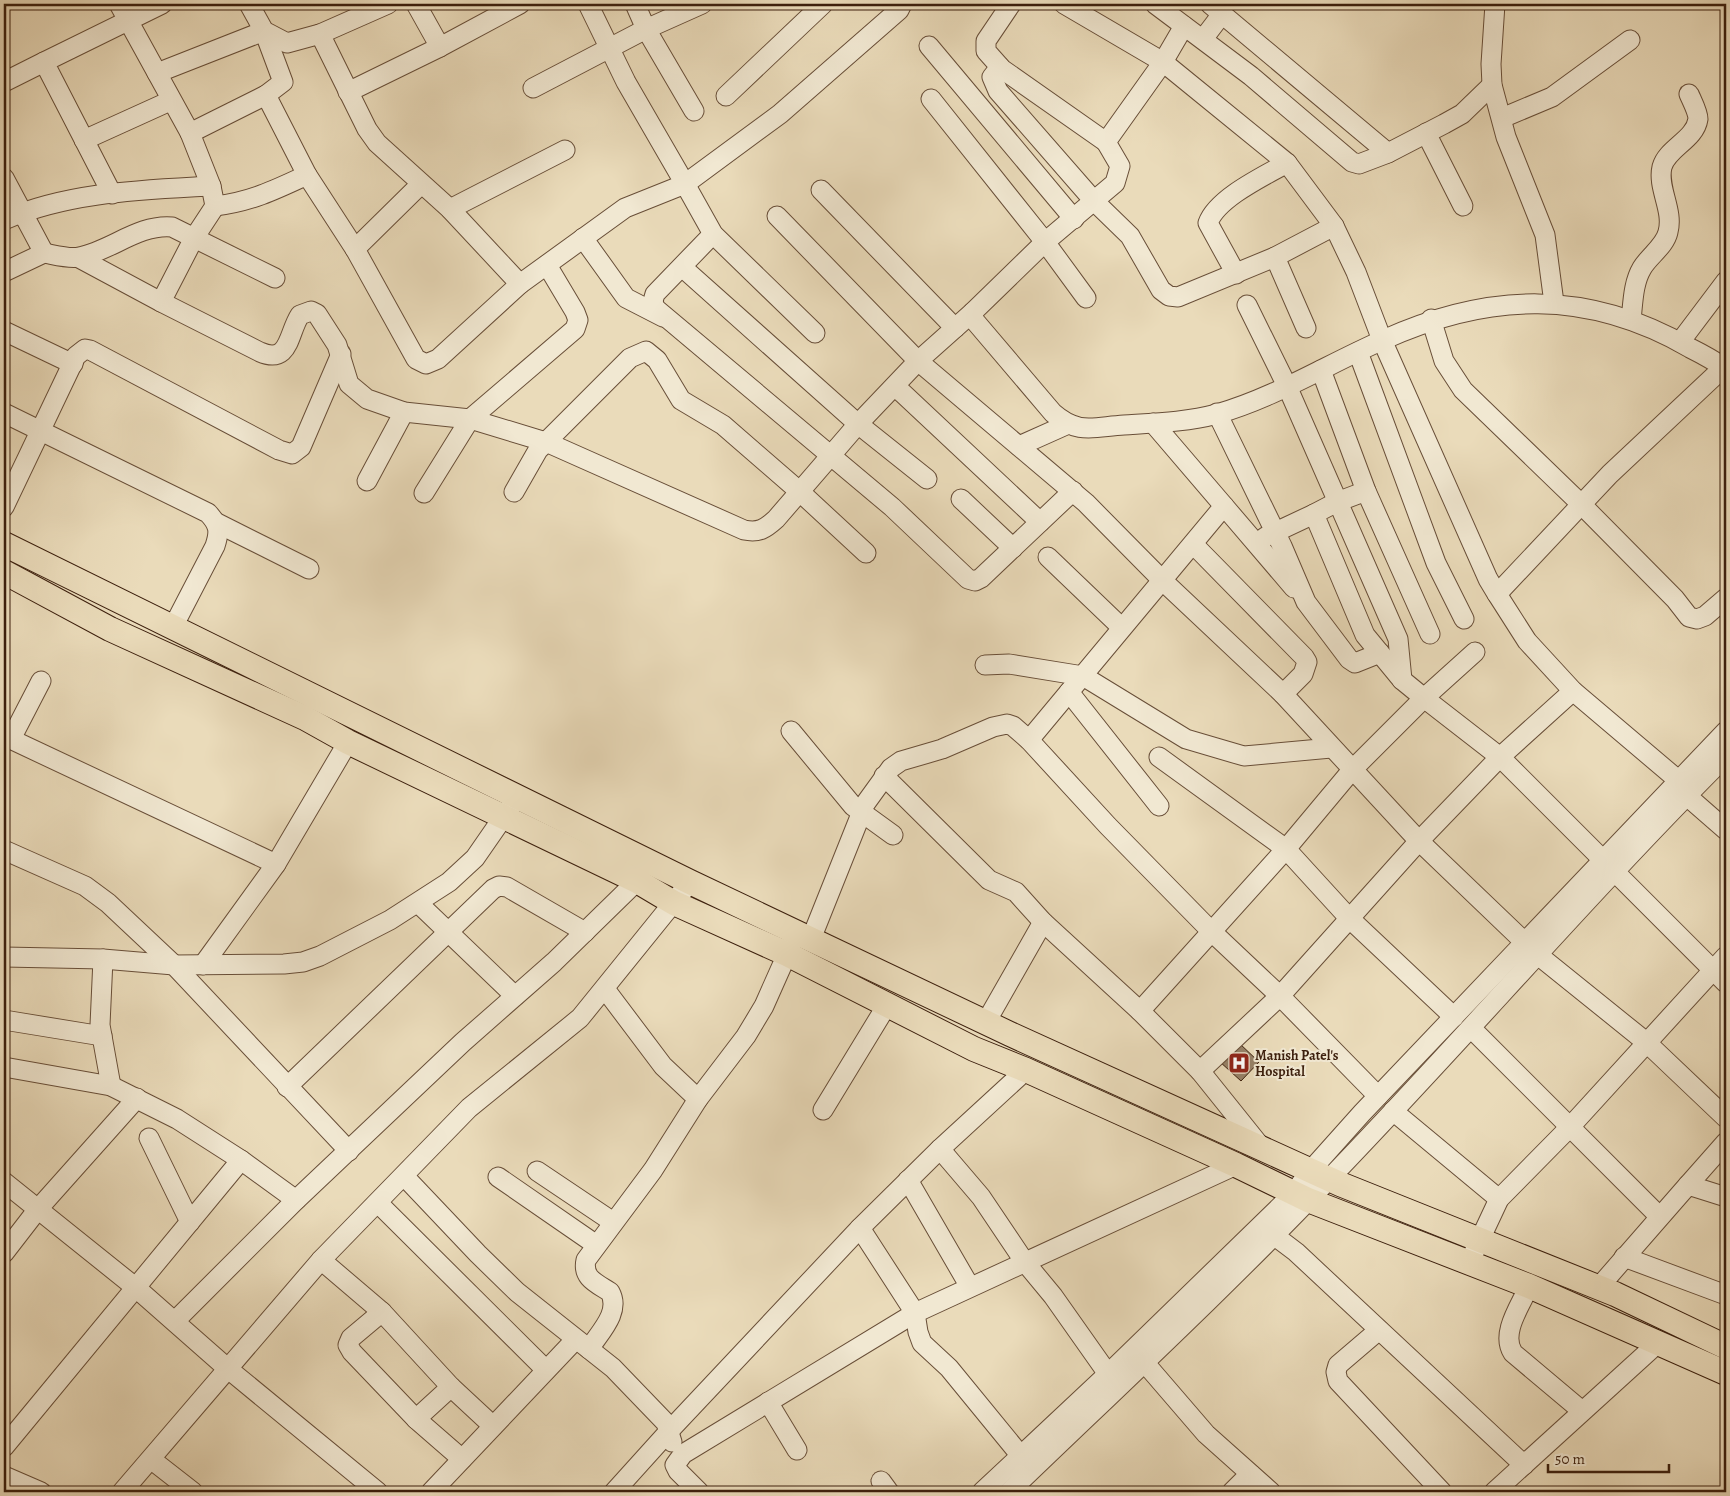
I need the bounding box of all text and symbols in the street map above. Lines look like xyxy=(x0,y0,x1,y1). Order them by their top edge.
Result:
place label: Manish Patel's Hospital xyxy=(1255,1046,1339,1081)
hospital icon: Manish Patel's Hospital xyxy=(1227,1051,1251,1075)
scale bar xyxy=(1548,1441,1669,1473)
text: 50 m xyxy=(1555,1449,1585,1469)

